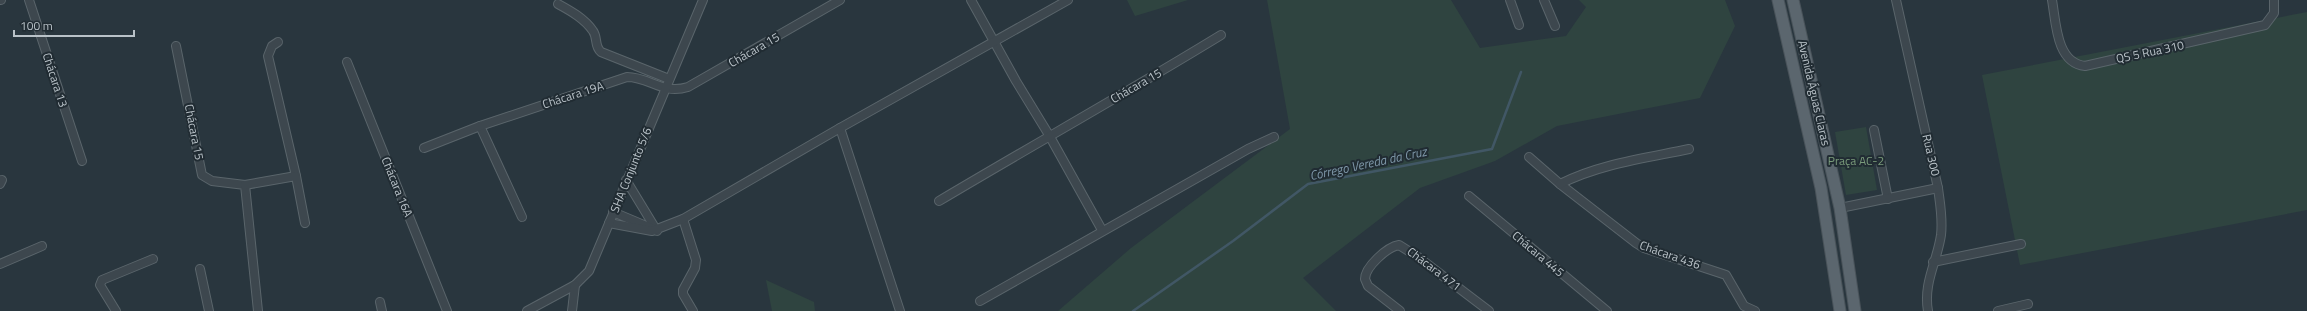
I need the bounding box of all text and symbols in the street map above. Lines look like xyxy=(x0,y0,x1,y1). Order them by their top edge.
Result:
scale bar xyxy=(14,12,134,38)
text: 100 m xyxy=(20,16,53,35)
street label: Chácara 15 xyxy=(725,27,783,72)
street label: QS 5 Rua 310 xyxy=(2114,35,2186,68)
street label: Avenida Águas Claras xyxy=(1793,38,1836,148)
street label: Chácara 13 xyxy=(38,50,73,110)
street label: Chácara 15 xyxy=(1107,63,1165,108)
street label: Chácara 19A xyxy=(540,76,606,113)
street label: Chácara 15 xyxy=(180,102,209,162)
street label: SHA Conjunto 5/6 xyxy=(605,124,656,215)
street label: Rua 300 xyxy=(1917,132,1946,178)
water label: Córrego Vereda da Cruz xyxy=(1308,141,1430,185)
park label: Praça AC-2 xyxy=(1828,151,1884,170)
street label: Chácara 16A xyxy=(377,154,418,220)
street label: Chácara 445 xyxy=(1508,226,1569,281)
street label: Chácara 436 xyxy=(1637,235,1703,274)
street label: Chácara 471 xyxy=(1403,242,1465,295)

